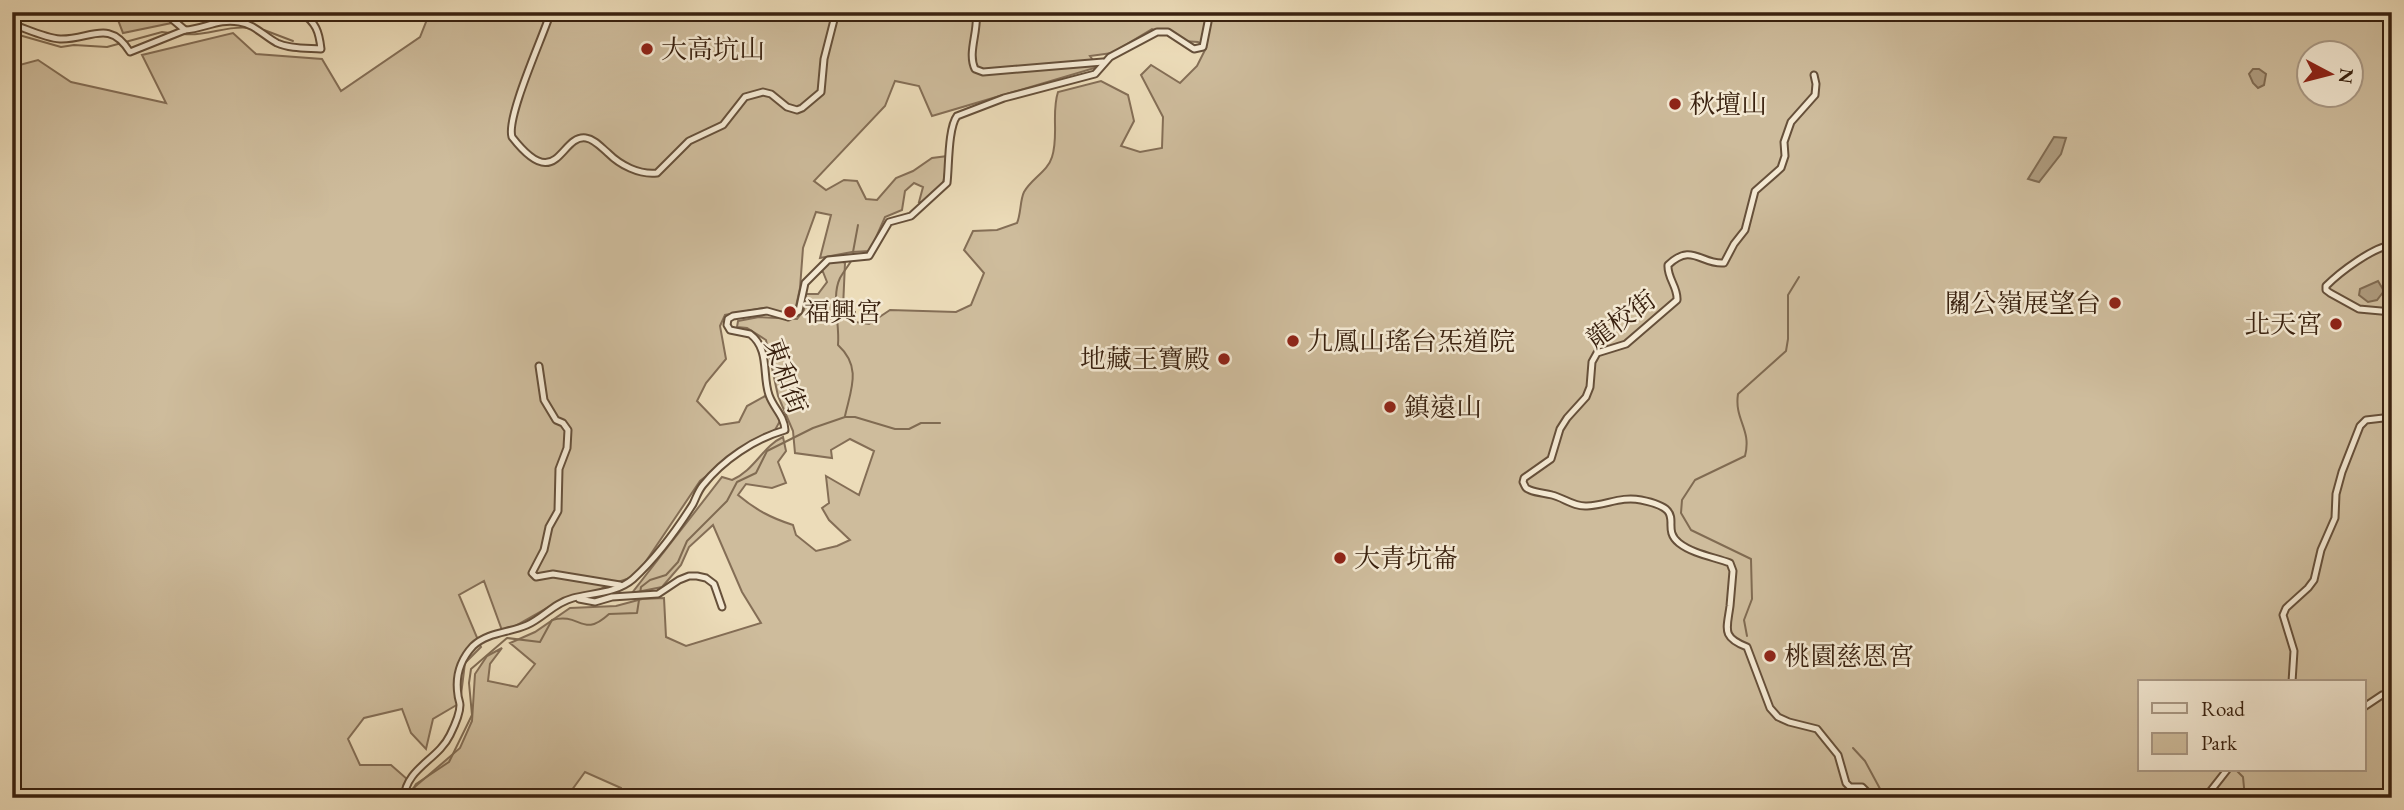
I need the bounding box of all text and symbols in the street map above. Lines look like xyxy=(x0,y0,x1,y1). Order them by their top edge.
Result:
place label: 大高坑山 xyxy=(661,32,765,66)
north arrow xyxy=(2296,38,2366,108)
marker: 大高坑山 xyxy=(639,41,655,57)
text: N xyxy=(2333,67,2360,86)
place label: 秋壇山 xyxy=(1689,87,1767,121)
marker: 秋壇山 xyxy=(1667,96,1683,112)
street label: 龍校街 xyxy=(1579,282,1663,356)
place label: 關公嶺展望台 xyxy=(1945,286,2101,320)
place label: 福興宮 xyxy=(804,295,882,329)
marker: 關公嶺展望台 xyxy=(2107,295,2123,311)
marker: 福興宮 xyxy=(782,304,798,320)
place label: 北天宮 xyxy=(2244,307,2322,341)
marker: 北天宮 xyxy=(2328,316,2344,332)
place label: 九鳳山瑤台炁道院 xyxy=(1307,324,1515,358)
marker: 九鳳山瑤台炁道院 xyxy=(1285,333,1301,349)
street label: 東和街 xyxy=(757,334,815,418)
place label: 地藏王寶殿 xyxy=(1080,342,1210,376)
marker: 地藏王寶殿 xyxy=(1216,351,1232,367)
place label: 鎮遠山 xyxy=(1404,390,1482,424)
marker: 鎮遠山 xyxy=(1382,399,1398,415)
place label: 大青坑崙 xyxy=(1354,541,1458,575)
marker: 大青坑崙 xyxy=(1332,550,1348,566)
place label: 桃園慈恩宮 xyxy=(1784,639,1914,673)
marker: 桃園慈恩宮 xyxy=(1762,648,1778,664)
legend xyxy=(2138,680,2366,772)
text: Road xyxy=(2201,695,2245,722)
text: Park xyxy=(2201,729,2238,756)

